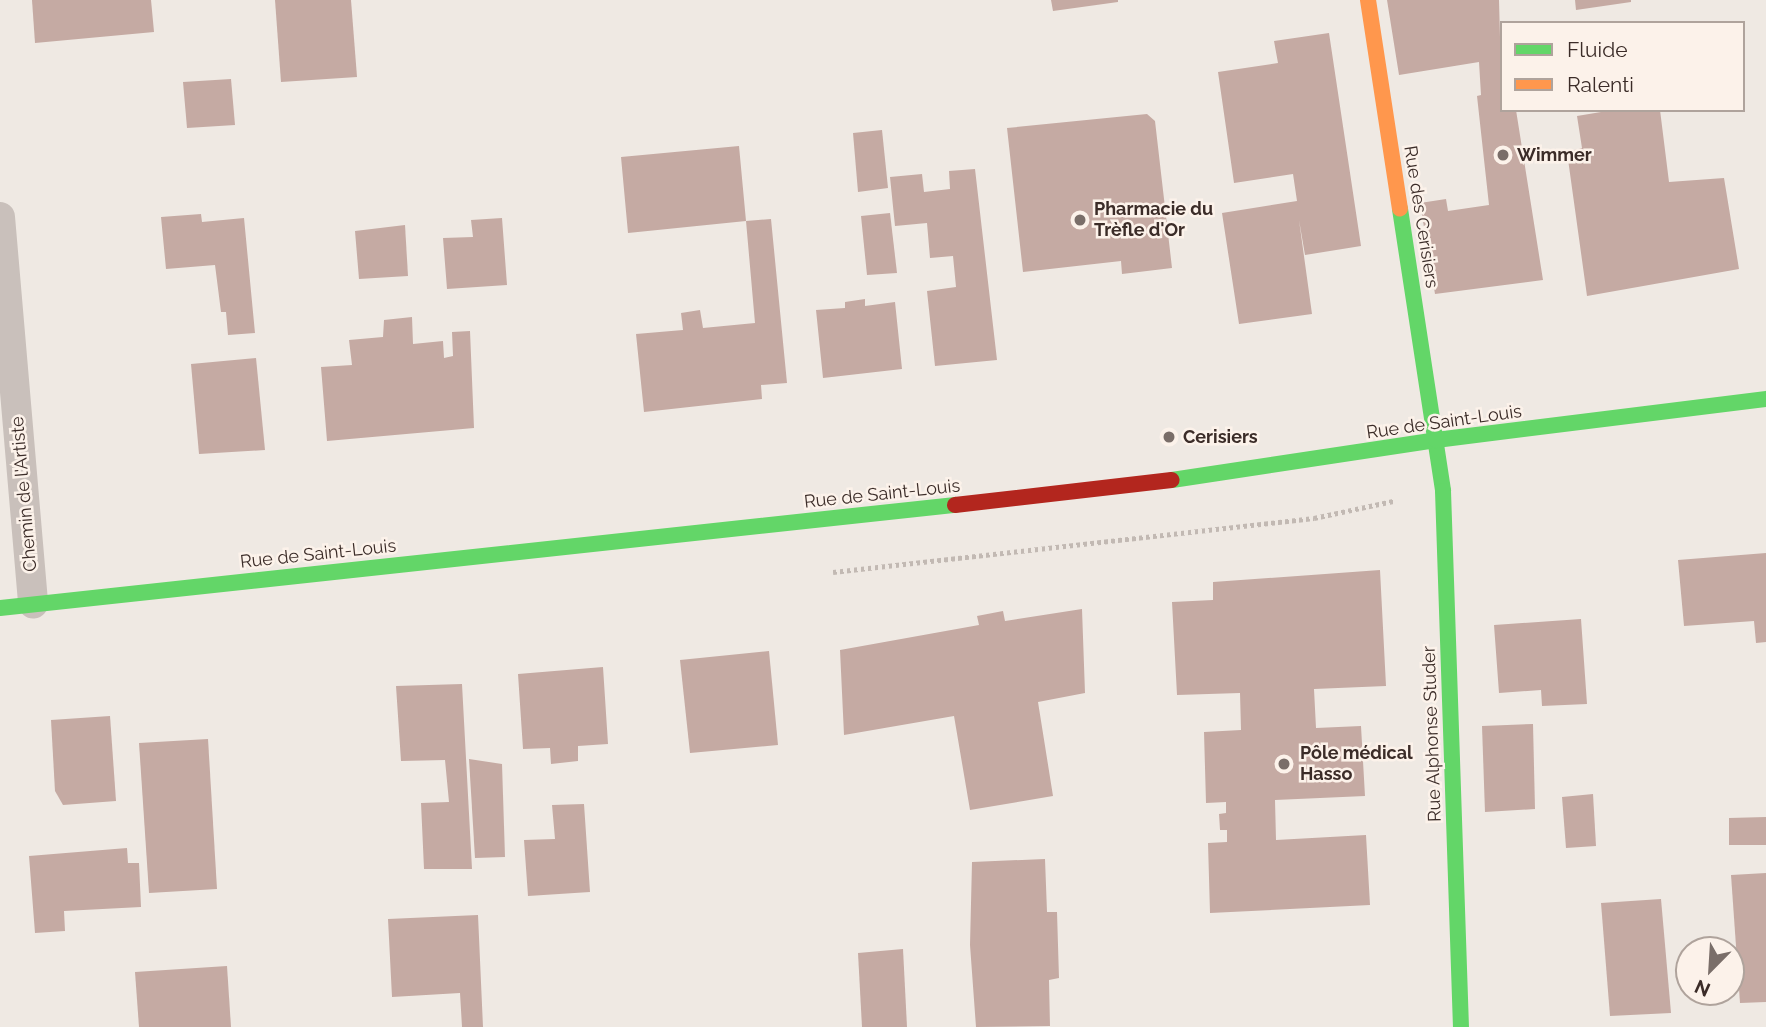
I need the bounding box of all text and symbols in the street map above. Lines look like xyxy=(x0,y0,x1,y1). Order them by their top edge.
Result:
legend xyxy=(1500,21,1745,112)
text: Fluide xyxy=(1567,37,1628,62)
text: Ralenti xyxy=(1567,72,1634,97)
street label: Rue des Cerisiers xyxy=(1399,144,1443,290)
place label: Wimmer xyxy=(1517,144,1592,166)
marker: Wimmer xyxy=(1495,147,1511,163)
place label: Pharmacie du Trèfle d'Or xyxy=(1094,199,1213,242)
marker: Pharmacie du Trèfle d'Or xyxy=(1072,212,1088,228)
street label: Rue de Saint-Louis xyxy=(1365,400,1523,444)
street label: Chemin de l'Artiste xyxy=(6,415,42,573)
place label: Cerisiers xyxy=(1183,426,1258,448)
marker: Cerisiers xyxy=(1161,429,1177,445)
street label: Rue de Saint-Louis xyxy=(803,475,961,513)
street label: Rue de Saint-Louis xyxy=(239,535,397,573)
street label: Rue Alphonse Studer xyxy=(1418,645,1446,823)
place label: Pôle médical Hasso xyxy=(1300,743,1413,786)
marker: Pôle médical Hasso xyxy=(1274,754,1294,774)
north arrow xyxy=(1675,936,1745,1006)
text: N xyxy=(1691,975,1713,1001)

